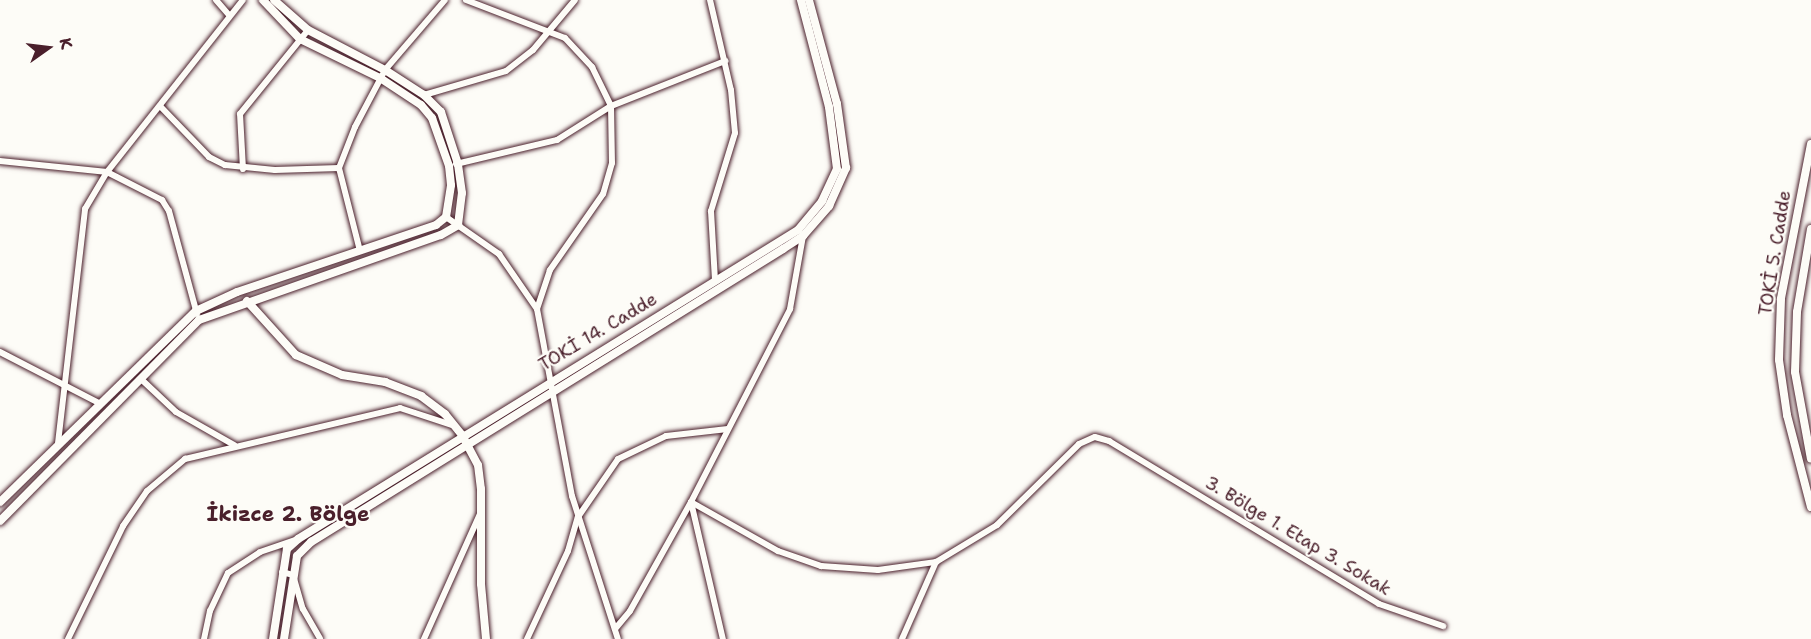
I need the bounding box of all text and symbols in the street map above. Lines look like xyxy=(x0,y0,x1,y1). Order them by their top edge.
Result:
north arrow xyxy=(18,18,78,78)
text: K xyxy=(54,36,77,51)
street label: TOKİ 5. Cadde xyxy=(1754,189,1796,317)
street label: TOKİ 14. Cadde xyxy=(535,288,661,376)
street label: 3. Bölge 1. Etap 3. Sokak xyxy=(1201,472,1395,600)
district label: İkizce 2. Bölge xyxy=(206,501,370,527)

